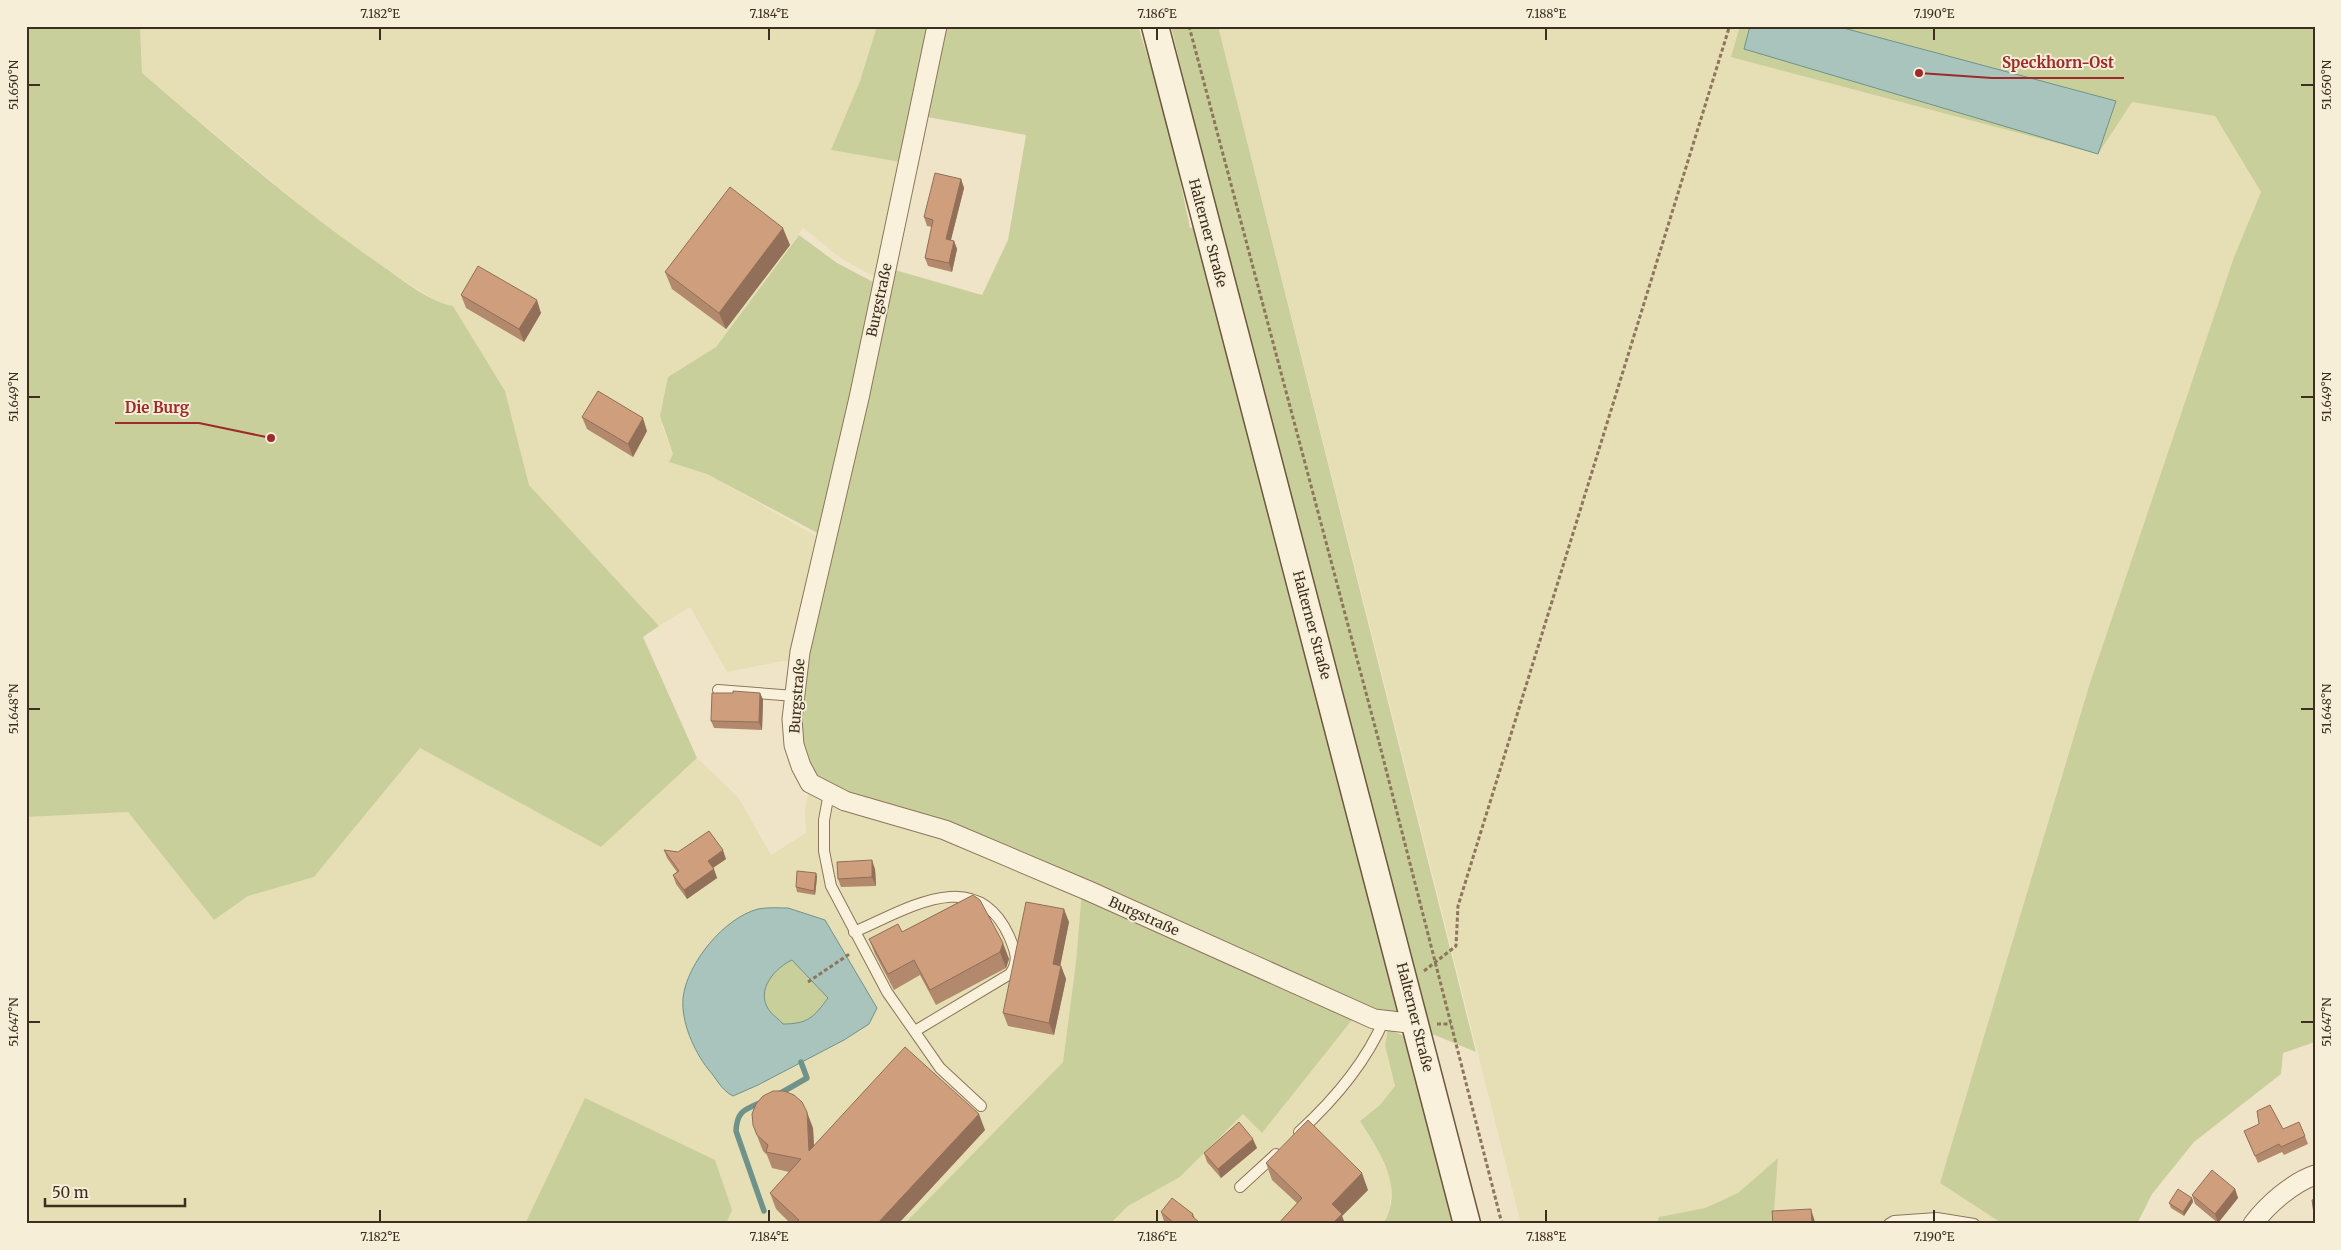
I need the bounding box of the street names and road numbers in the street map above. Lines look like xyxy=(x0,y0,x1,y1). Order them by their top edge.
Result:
street label: Halterner Straße xyxy=(1185,177,1231,289)
street label: Burgstraße xyxy=(862,261,896,339)
street label: Halterner Straße xyxy=(1289,569,1335,681)
street label: Burgstraße xyxy=(785,658,809,734)
street label: Burgstraße xyxy=(1106,892,1182,940)
street label: Halterner Straße xyxy=(1393,961,1437,1073)

